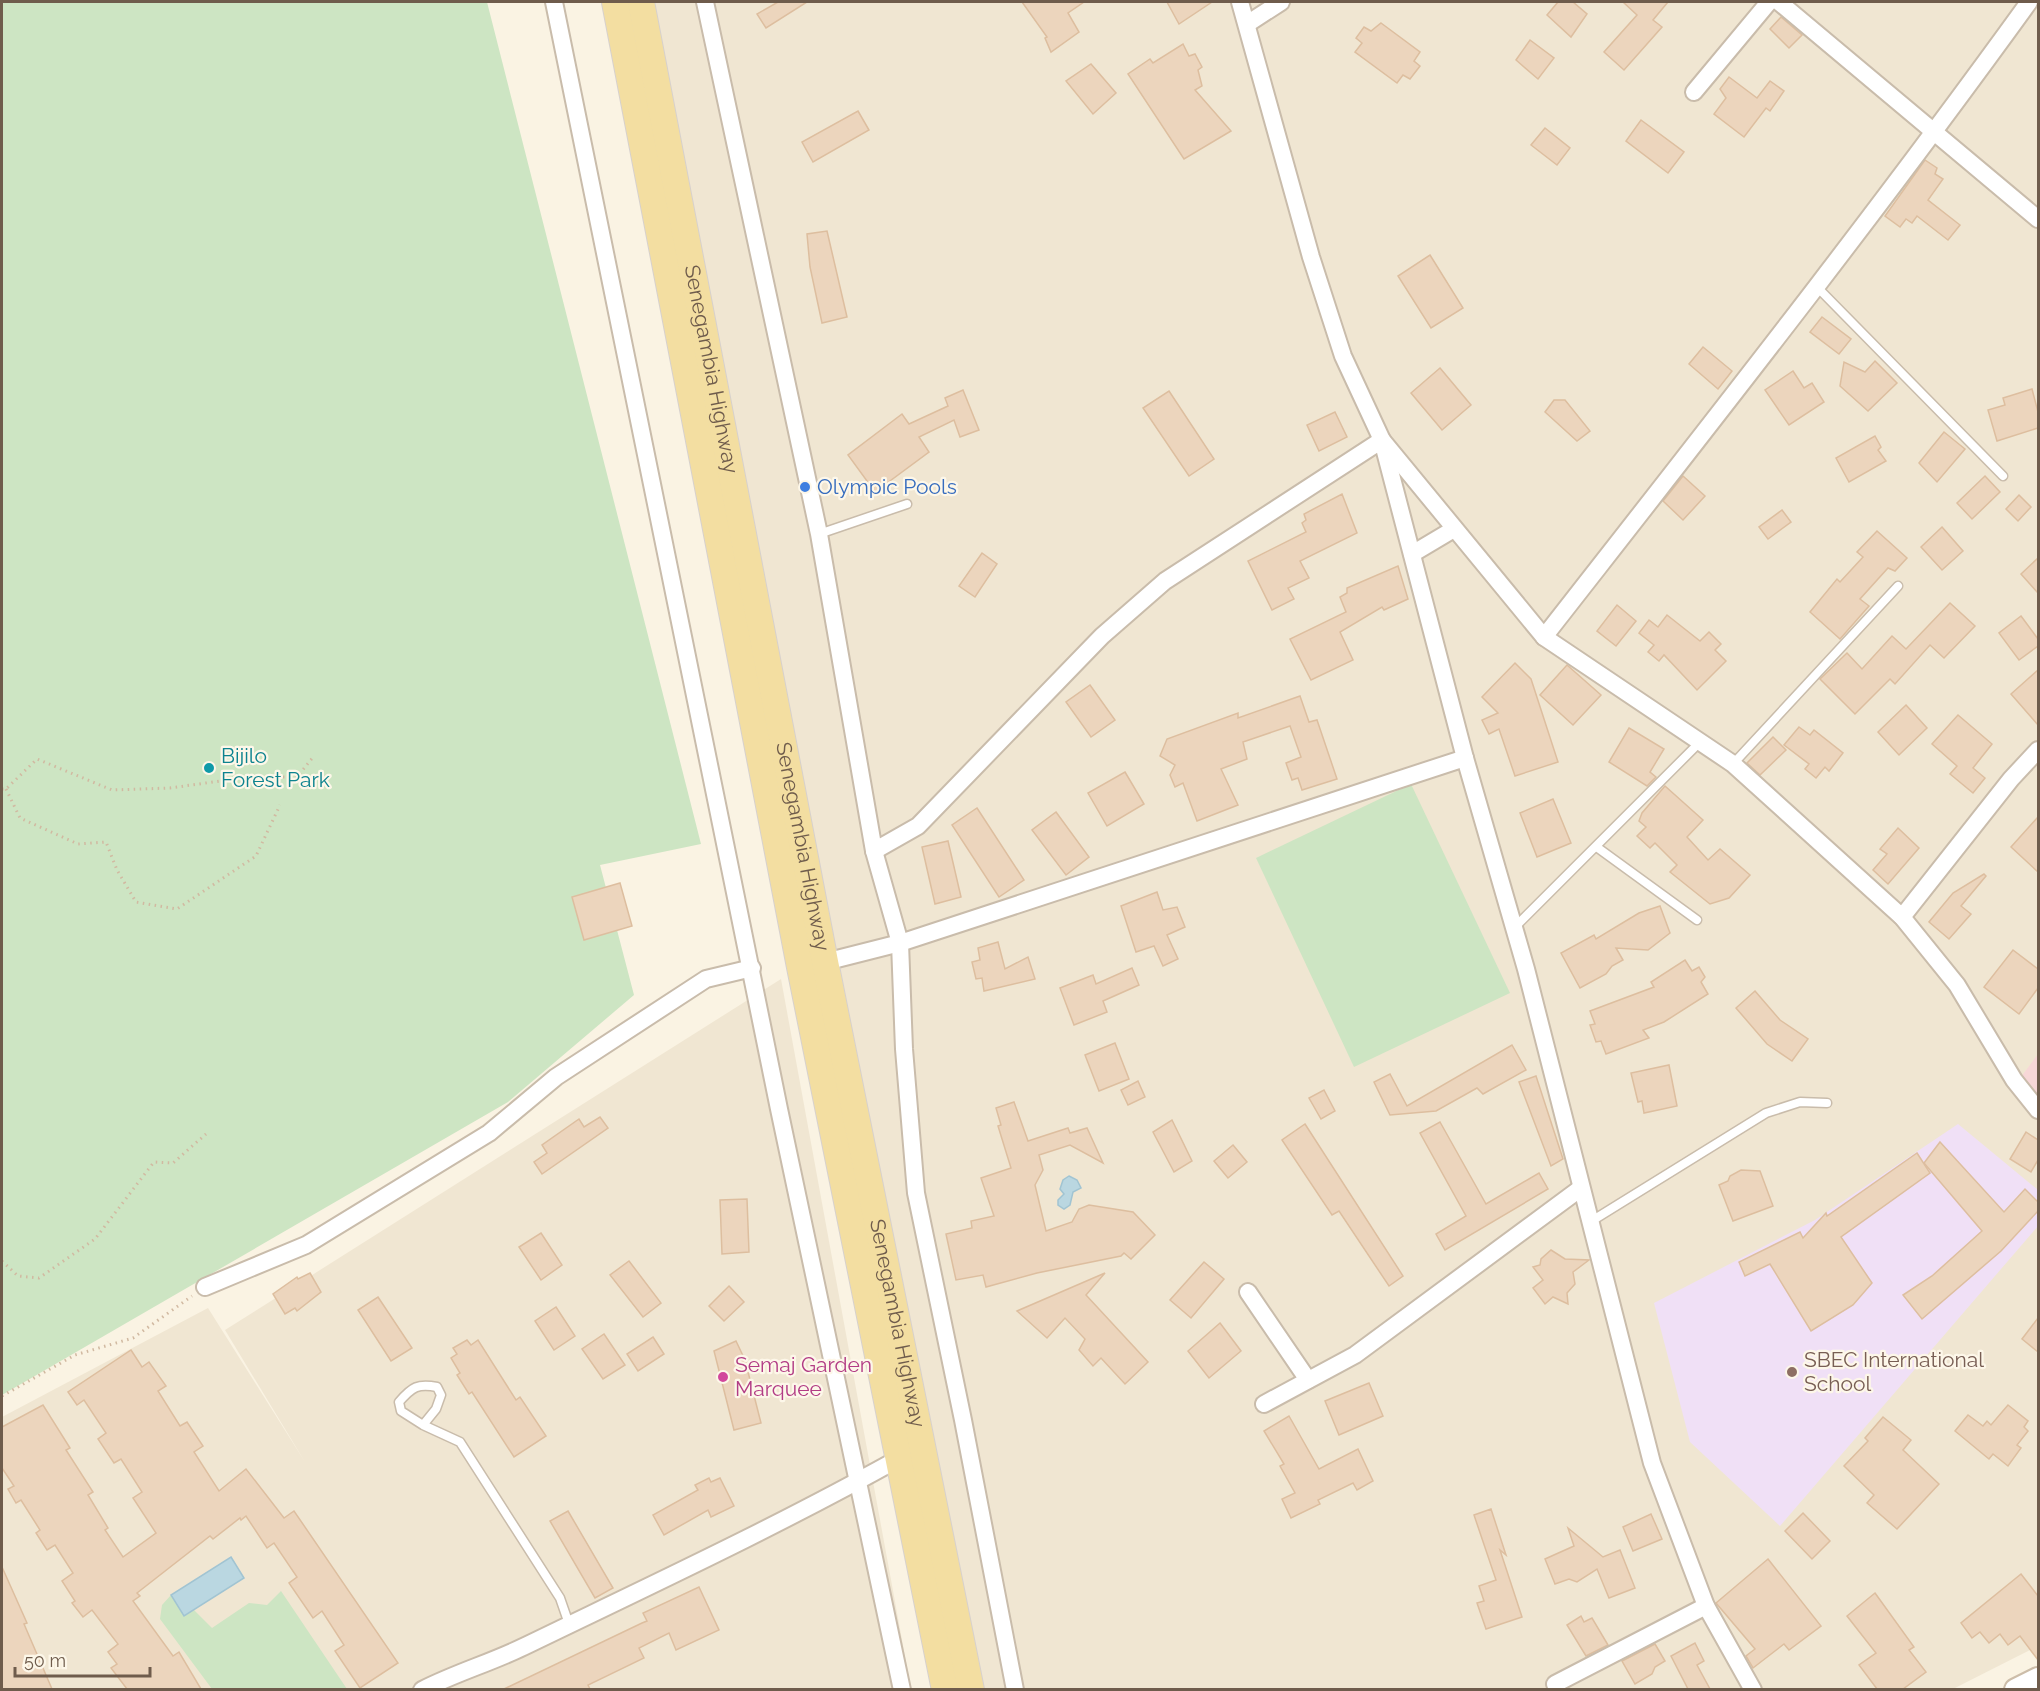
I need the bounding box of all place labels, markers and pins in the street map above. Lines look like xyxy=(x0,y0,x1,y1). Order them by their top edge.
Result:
place label: Olympic Pools xyxy=(817,474,957,499)
marker: Olympic Pools xyxy=(798,480,812,494)
place label: Bijilo Forest Park xyxy=(221,743,330,792)
marker: Bijilo Forest Park xyxy=(202,761,216,775)
place label: SBEC International School xyxy=(1804,1347,1984,1396)
place label: Semaj Garden Marquee xyxy=(735,1352,872,1401)
marker: SBEC International School xyxy=(1785,1365,1799,1379)
marker: Semaj Garden Marquee xyxy=(716,1370,730,1384)

